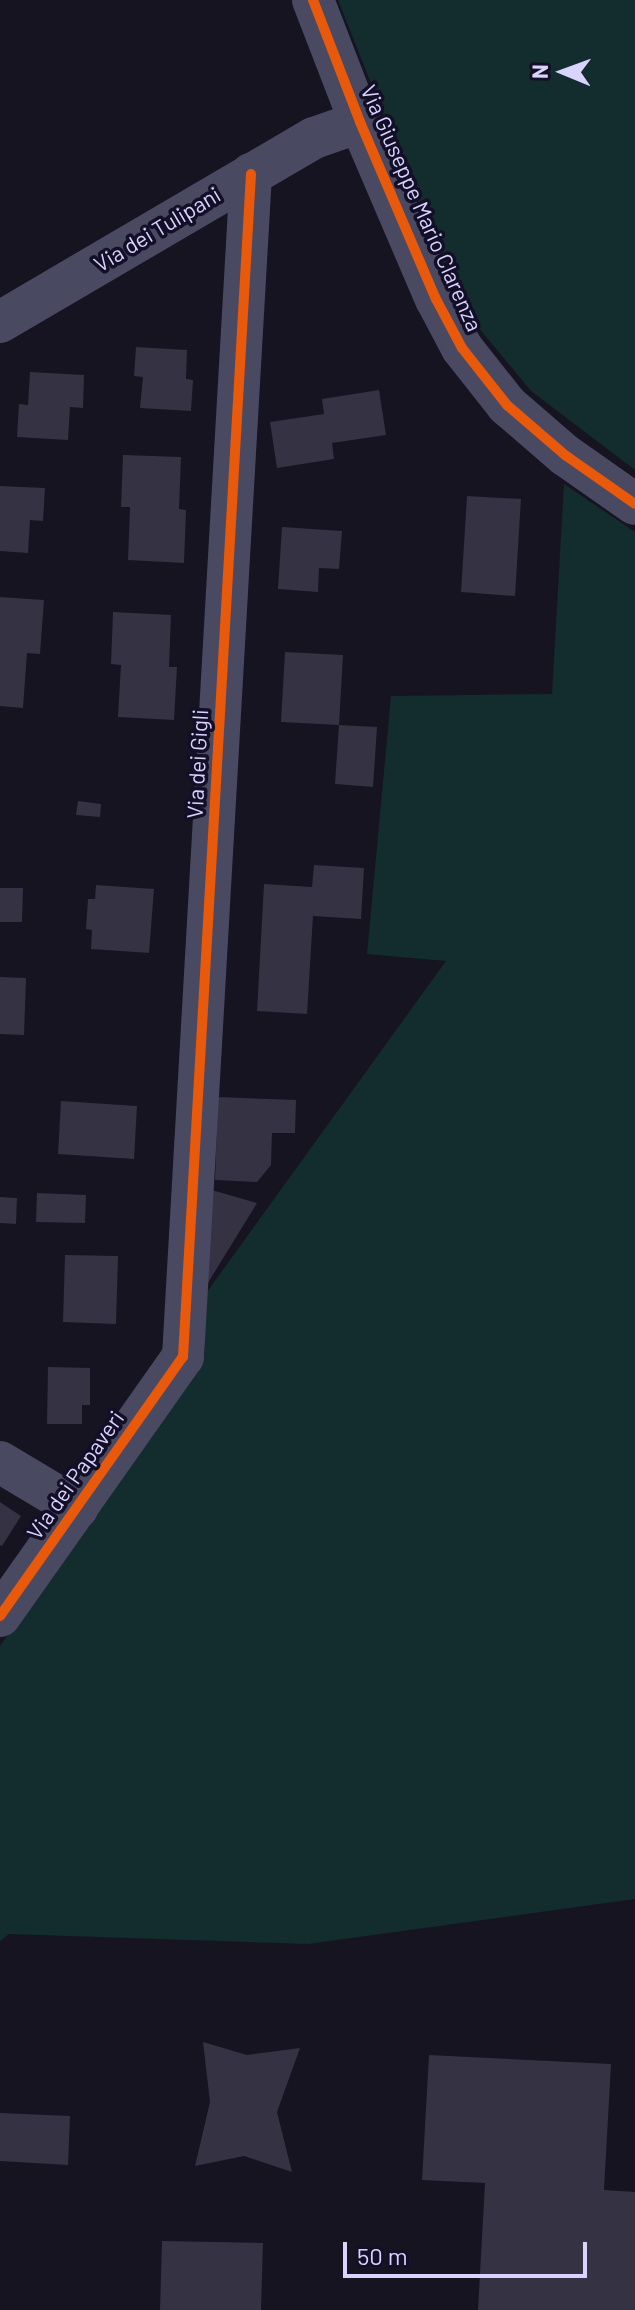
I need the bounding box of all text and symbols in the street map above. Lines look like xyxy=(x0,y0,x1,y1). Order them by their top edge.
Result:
north arrow xyxy=(523,32,603,112)
text: N xyxy=(526,64,552,79)
street label: Via Giuseppe Mario Clarenza xyxy=(356,81,488,335)
street label: Via dei Tulipani xyxy=(89,181,225,277)
street label: Via dei Gigli xyxy=(181,709,213,819)
street label: Via dei Papaveri xyxy=(21,1406,129,1544)
scale bar xyxy=(347,2226,591,2276)
text: 50 m xyxy=(357,2241,408,2270)

